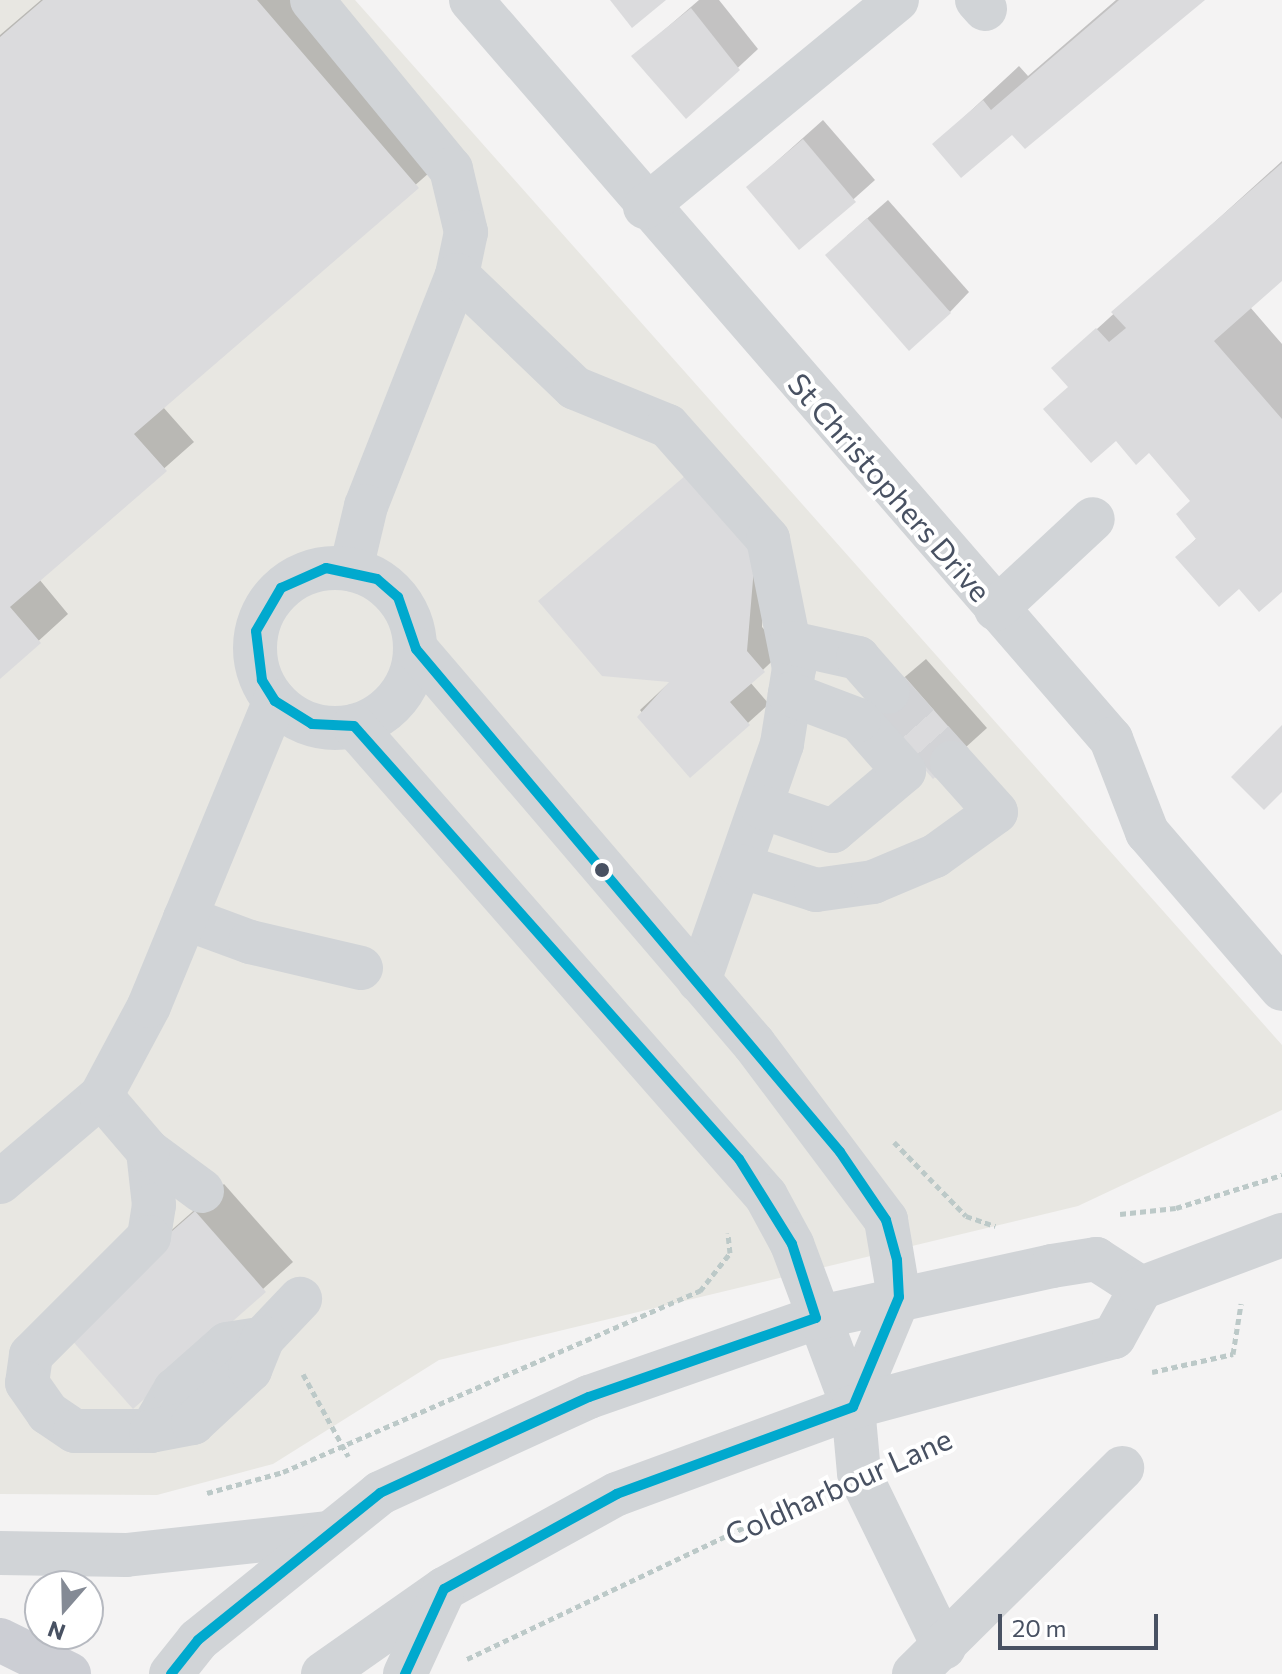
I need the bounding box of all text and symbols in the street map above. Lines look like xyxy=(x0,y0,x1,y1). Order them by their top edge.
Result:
street label: St Christophers Drive xyxy=(781,366,999,608)
unlabelled marker xyxy=(594,862,610,878)
street label: Coldharbour Lane xyxy=(719,1420,957,1552)
north arrow xyxy=(24,1570,104,1650)
scale bar xyxy=(1002,1598,1162,1648)
text: 20 m xyxy=(1012,1613,1066,1642)
text: N xyxy=(44,1616,69,1647)

